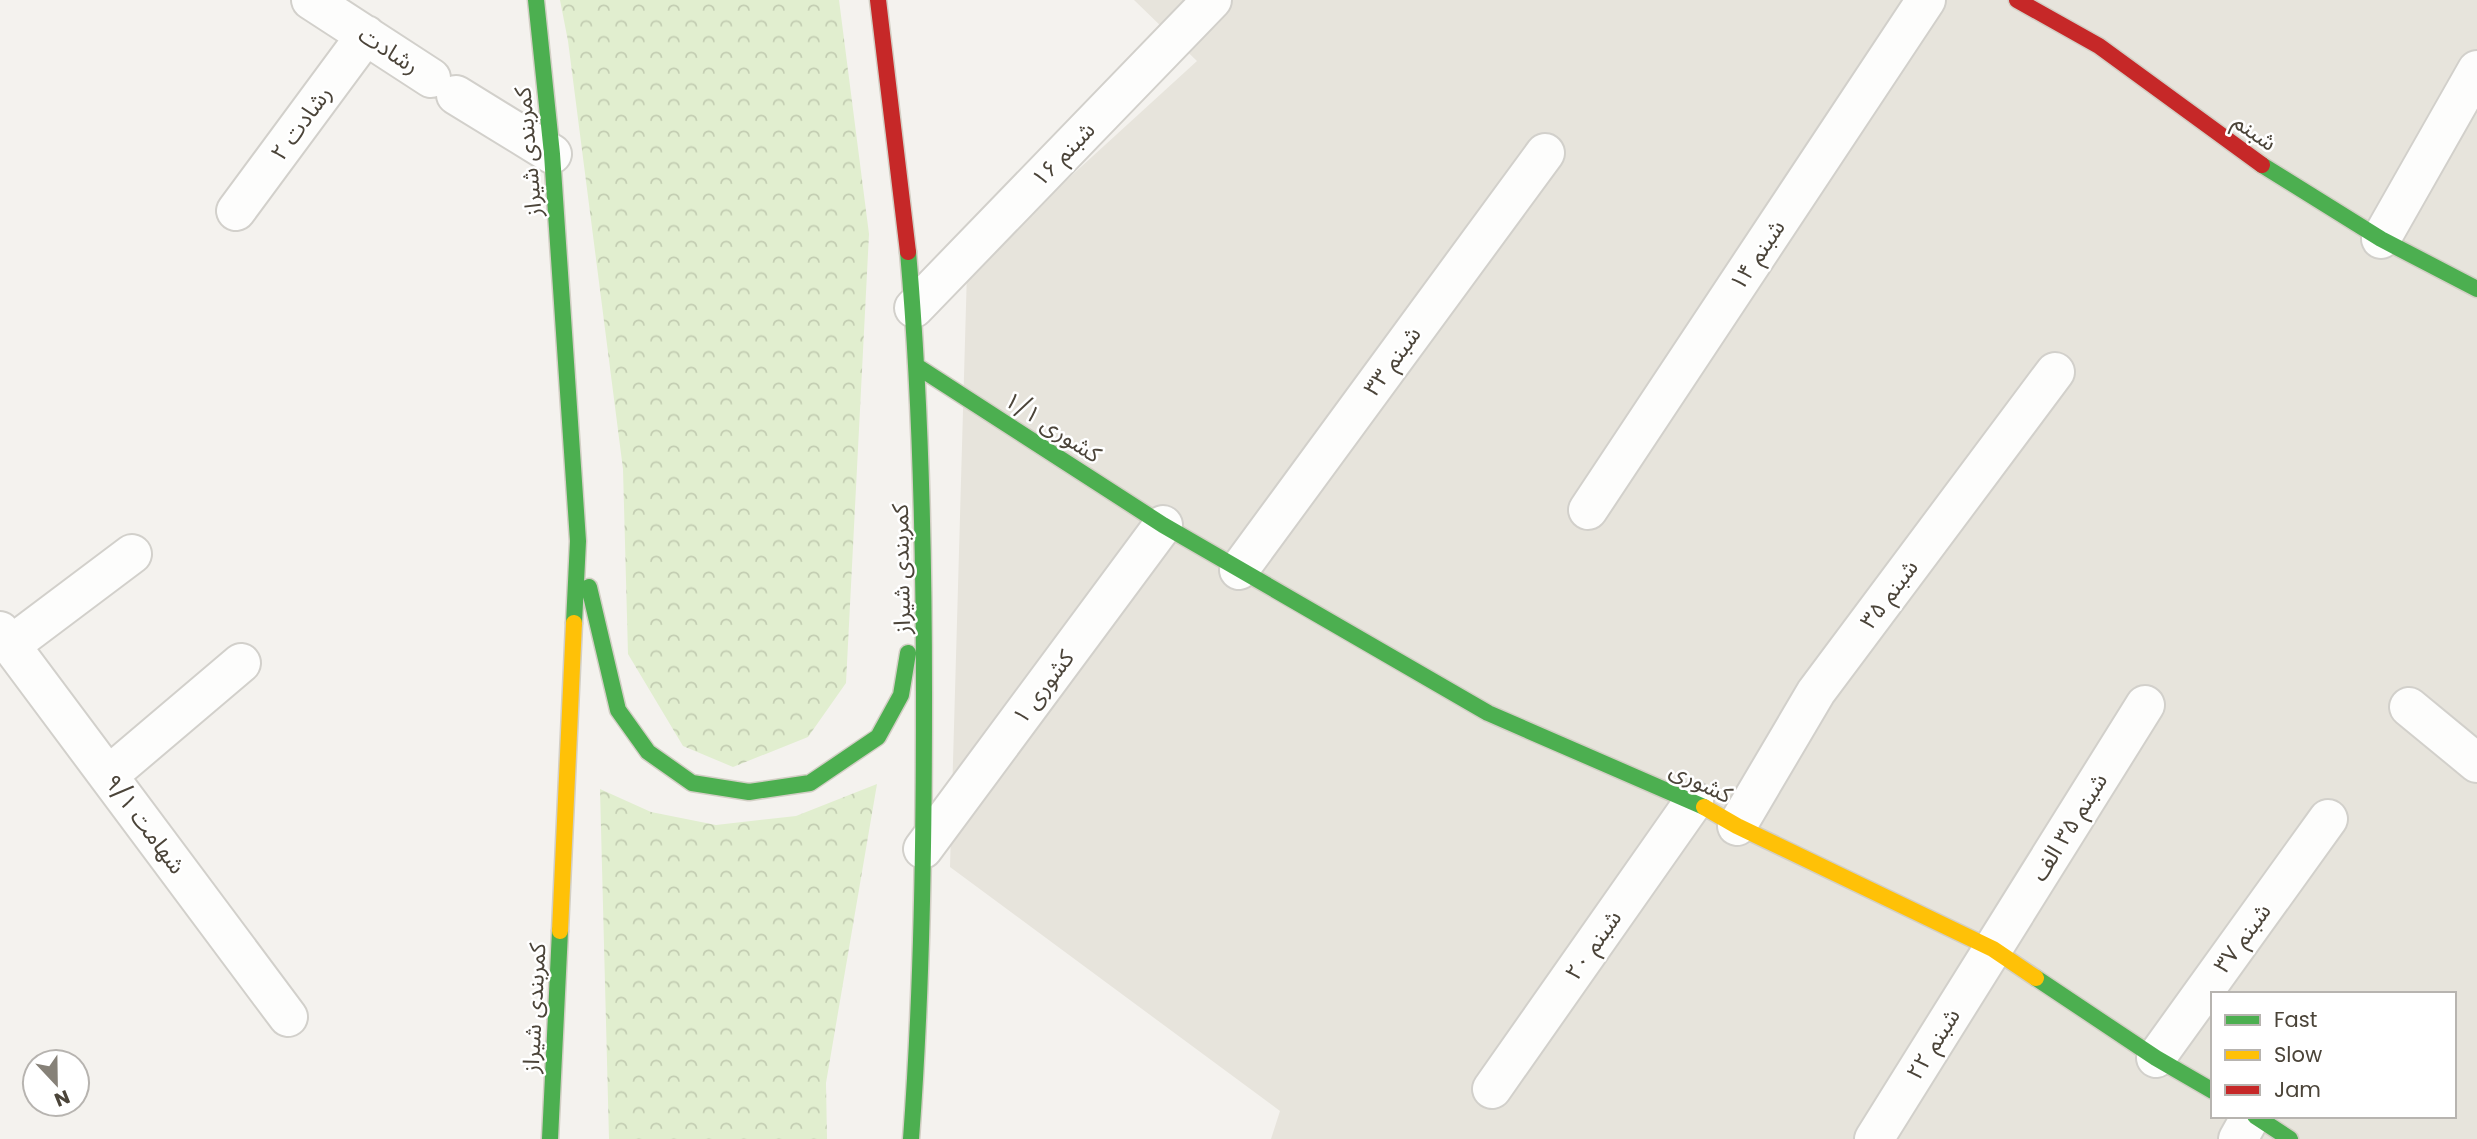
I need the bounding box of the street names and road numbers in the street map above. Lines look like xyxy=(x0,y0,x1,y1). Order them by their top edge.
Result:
street label: رشادت xyxy=(352,19,426,81)
street label: ۲ رشادت xyxy=(263,79,339,167)
street label: کمربندی شیراز xyxy=(506,85,550,219)
street label: شبنم xyxy=(2226,105,2283,159)
street label: ۱۶ شبنم xyxy=(1024,114,1103,194)
street label: ۱۴ شبنم xyxy=(1722,213,1793,297)
street label: ۳۳ شبنم xyxy=(1356,320,1429,403)
street label: ۱/۱ کشوری xyxy=(998,384,1108,470)
street label: کمربندی شیراز xyxy=(884,503,918,635)
street label: ۳۵ شبنم xyxy=(1852,553,1926,636)
street label: ۱ کشوری xyxy=(1005,643,1082,731)
street label: کشوری xyxy=(1664,753,1738,811)
street label: شبنم ۳۵ الف xyxy=(2023,767,2116,888)
street label: ۹/۱ شهامت xyxy=(97,768,193,880)
street label: ۳۷ شبنم xyxy=(2206,897,2279,980)
street label: ۲۰ شبنم xyxy=(1557,903,1630,987)
street label: کمربندی شیراز xyxy=(515,942,553,1075)
street label: ۲۲ شبنم xyxy=(1898,1002,1968,1087)

